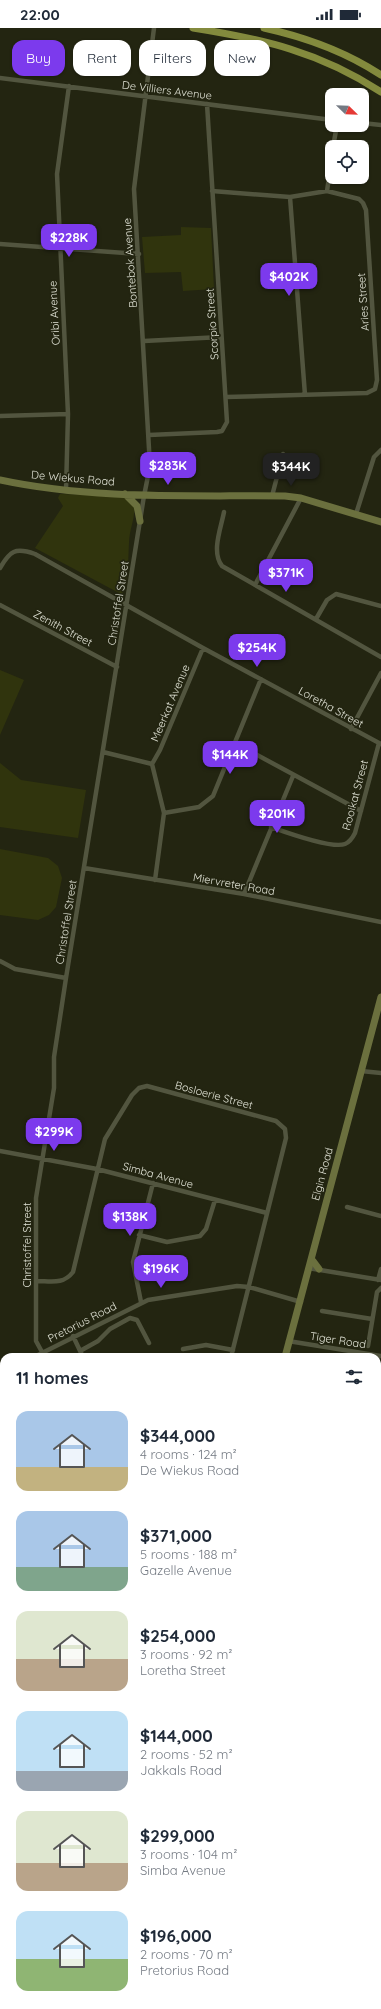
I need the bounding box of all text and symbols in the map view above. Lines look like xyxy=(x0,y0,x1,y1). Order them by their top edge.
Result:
text: 22:00 xyxy=(20,5,60,24)
chip: Buy xyxy=(12,40,65,76)
chip: Rent xyxy=(73,40,131,76)
chip: Filters xyxy=(139,40,206,76)
chip: New xyxy=(214,40,270,76)
street label: De Villiers Avenue xyxy=(121,78,213,102)
north arrow xyxy=(325,88,369,132)
map controls xyxy=(325,88,369,184)
button: locate xyxy=(325,140,369,184)
street label: Bontebok Avenue xyxy=(120,218,140,308)
pin: $228K xyxy=(41,224,97,258)
text: $228K xyxy=(50,229,88,245)
pin: $402K xyxy=(261,263,317,297)
text: $402K xyxy=(269,268,309,284)
street label: Aries Street xyxy=(354,272,372,331)
street label: Oribi Avenue xyxy=(45,280,63,346)
street label: Scorpio Street xyxy=(203,288,221,360)
pin: $283K xyxy=(140,452,196,486)
pin: $344K xyxy=(263,453,319,487)
text: $283K xyxy=(149,457,187,473)
text: $344K xyxy=(272,458,310,474)
street label: De Wiekus Road xyxy=(31,467,115,489)
pin: $371K xyxy=(258,559,314,593)
street label: Christoffel Street xyxy=(104,560,132,646)
text: $371K xyxy=(268,564,304,580)
street label: Zenith Street xyxy=(31,607,95,650)
pin: $254K xyxy=(229,634,285,668)
text: $254K xyxy=(238,639,276,655)
street label: Meerkat Avenue xyxy=(147,662,193,744)
street label: Loretha Street xyxy=(296,683,366,731)
pin: $144K xyxy=(202,741,258,775)
text: $144K xyxy=(212,746,248,762)
street label: Rooikat Street xyxy=(339,758,371,832)
pin: $201K xyxy=(249,800,305,834)
text: $201K xyxy=(259,805,295,821)
street label: Miervreter Road xyxy=(192,870,276,898)
street label: Christoffel Street xyxy=(52,879,80,965)
street label: Bosloerie Street xyxy=(173,1078,255,1112)
pin: $299K xyxy=(26,1118,82,1152)
text: $299K xyxy=(35,1123,73,1139)
street label: Elgin Road xyxy=(308,1146,336,1202)
street label: Simba Avenue xyxy=(121,1159,195,1191)
street label: Christoffel Street xyxy=(20,1202,34,1288)
pin: $138K xyxy=(102,1203,158,1237)
text: $138K xyxy=(112,1208,148,1224)
pin: $196K xyxy=(133,1255,189,1289)
text: $196K xyxy=(143,1260,179,1276)
street label: Pretorius Road xyxy=(45,1299,119,1345)
street label: Tiger Road xyxy=(309,1329,367,1351)
icon: filters xyxy=(343,1366,365,1388)
text: 11 homes xyxy=(16,1367,88,1388)
text: $344,000 xyxy=(140,1425,215,1446)
icon: home xyxy=(48,1427,96,1475)
text: 4 rooms · 124 m² xyxy=(140,1446,237,1462)
text: De Wiekus Road xyxy=(140,1462,239,1478)
text: $371,000 xyxy=(140,1525,212,1546)
icon: home xyxy=(48,1527,96,1575)
text: 5 rooms · 188 m² xyxy=(140,1546,237,1562)
text: Gazelle Avenue xyxy=(140,1562,232,1578)
text: $254,000 xyxy=(140,1625,216,1646)
icon: home xyxy=(48,1627,96,1675)
text: 3 rooms · 92 m² xyxy=(140,1646,232,1662)
text: Loretha Street xyxy=(140,1662,226,1678)
text: $144,000 xyxy=(140,1725,213,1746)
icon: home xyxy=(48,1727,96,1775)
text: 2 rooms · 52 m² xyxy=(140,1746,233,1762)
text: Jakkals Road xyxy=(140,1762,222,1778)
text: $299,000 xyxy=(140,1825,215,1846)
icon: home xyxy=(48,1827,96,1875)
text: 3 rooms · 104 m² xyxy=(140,1846,237,1862)
text: Simba Avenue xyxy=(140,1862,226,1878)
text: $196,000 xyxy=(140,1925,212,1946)
icon: home xyxy=(48,1927,96,1975)
text: 2 rooms · 70 m² xyxy=(140,1946,233,1962)
text: Pretorius Road xyxy=(140,1962,229,1978)

